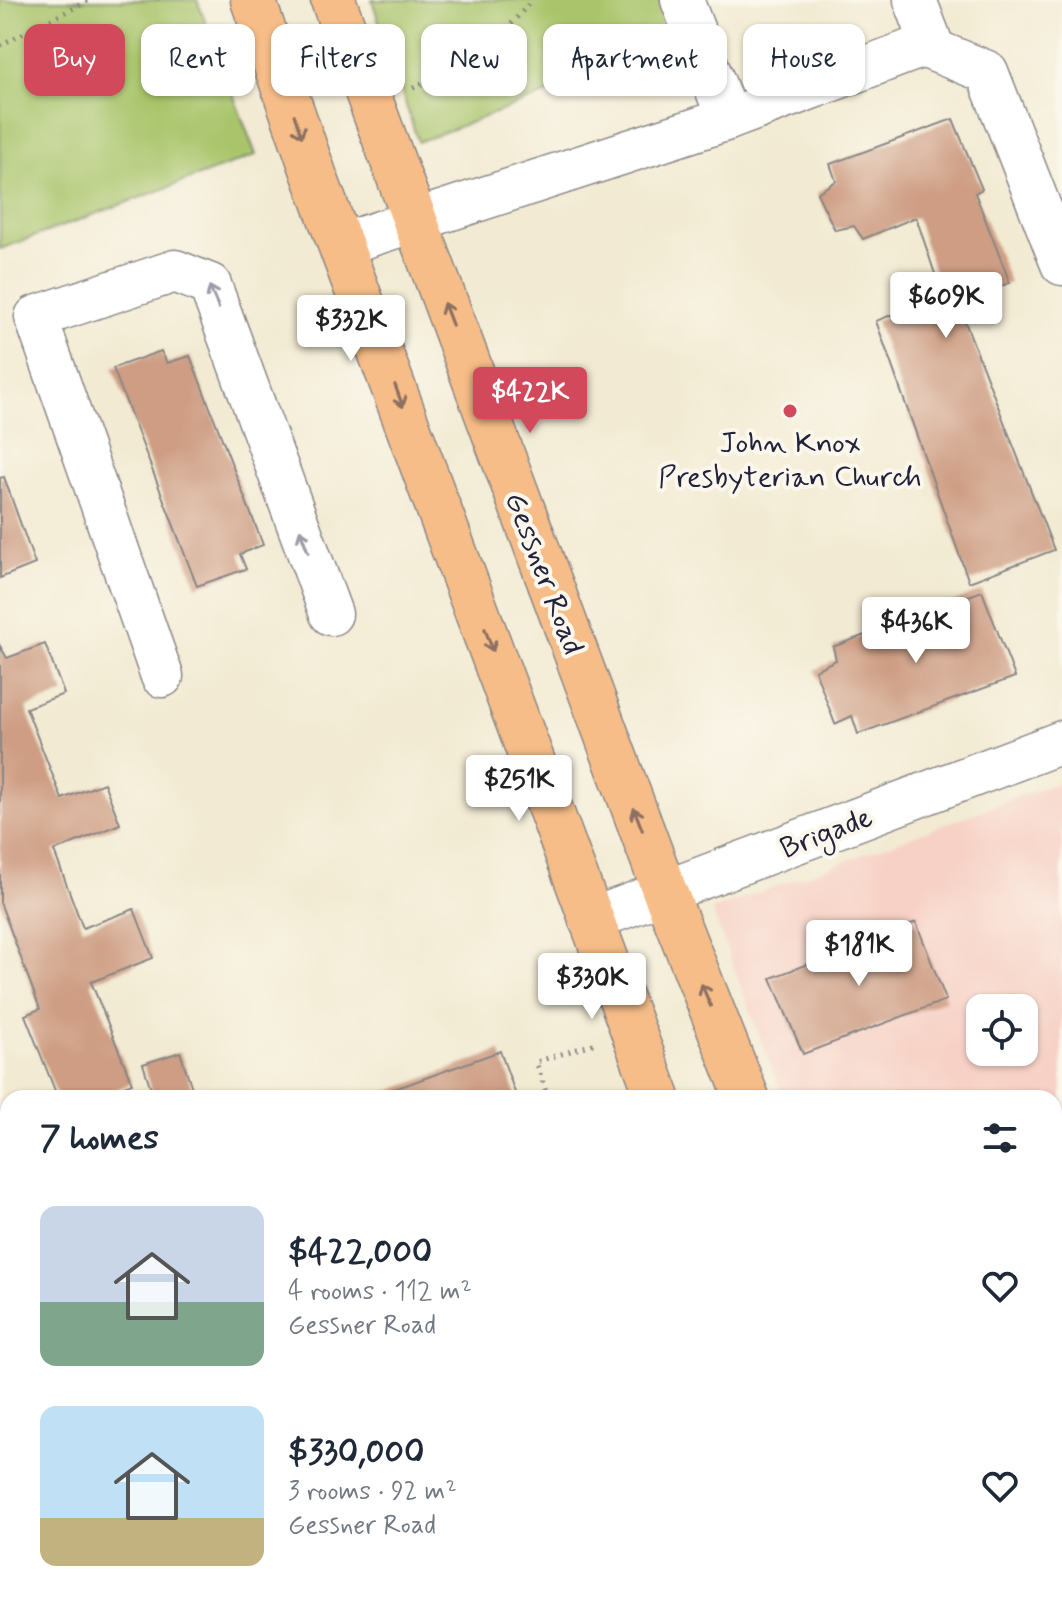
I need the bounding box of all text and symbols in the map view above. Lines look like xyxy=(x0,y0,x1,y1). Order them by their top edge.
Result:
chip: Buy xyxy=(24,24,125,96)
chip: Rent xyxy=(141,24,255,96)
chip: Filters xyxy=(271,24,405,96)
chip: New xyxy=(421,24,527,96)
chip: Apartment xyxy=(543,24,727,96)
chip: House xyxy=(743,24,865,96)
one-way arrow xyxy=(291,114,306,139)
pin: $609K xyxy=(890,272,1002,340)
text: $609K xyxy=(908,281,984,315)
one-way arrow xyxy=(206,285,221,310)
pin: $332K xyxy=(295,295,407,363)
one-way arrow xyxy=(440,302,454,327)
text: $332K xyxy=(315,304,387,338)
pin: $422K xyxy=(474,367,586,435)
text: $422K xyxy=(491,376,569,410)
one-way arrow xyxy=(393,383,407,408)
marker: John Knox Presbyterian Church xyxy=(781,402,799,420)
place label: John Knox Presbyterian Church xyxy=(658,424,922,497)
street label: Gessner Road xyxy=(495,487,592,660)
one-way arrow xyxy=(296,528,311,553)
pin: $436K xyxy=(860,597,972,665)
text: $436K xyxy=(880,606,952,640)
one-way arrow xyxy=(483,627,497,652)
pin: $251K xyxy=(463,755,575,823)
text: $251K xyxy=(484,764,554,798)
street label: Brigade xyxy=(775,798,879,871)
one-way arrow xyxy=(630,807,644,832)
pin: $181K xyxy=(803,920,915,988)
text: $181K xyxy=(824,929,894,963)
pin: $330K xyxy=(536,953,648,1021)
text: $330K xyxy=(556,962,628,996)
one-way arrow xyxy=(698,983,712,1008)
map controls xyxy=(966,994,1038,1066)
button: locate xyxy=(966,994,1038,1066)
text: 7 homes xyxy=(40,1116,159,1161)
icon: filters xyxy=(978,1116,1022,1160)
text: $422,000 xyxy=(288,1230,432,1275)
icon: home xyxy=(104,1238,200,1334)
icon: heart xyxy=(978,1264,1022,1308)
text: 4 rooms · 112 m² xyxy=(288,1275,472,1309)
text: Gessner Road xyxy=(288,1309,436,1343)
text: $330,000 xyxy=(288,1430,424,1475)
icon: home xyxy=(104,1438,200,1534)
icon: heart xyxy=(978,1464,1022,1508)
text: 3 rooms · 92 m² xyxy=(288,1475,457,1509)
text: Gessner Road xyxy=(288,1509,436,1543)

